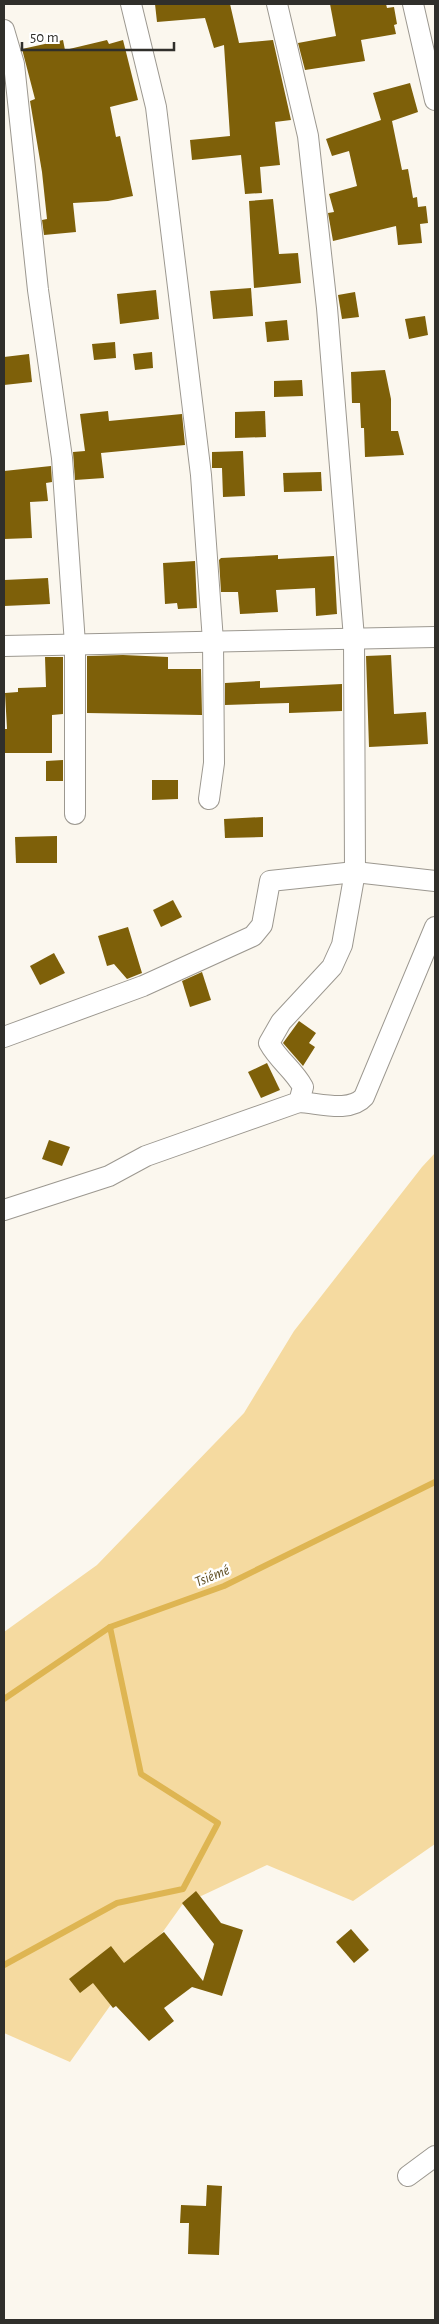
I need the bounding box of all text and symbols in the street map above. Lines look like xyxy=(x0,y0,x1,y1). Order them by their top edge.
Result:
scale bar xyxy=(22,20,175,52)
text: 50 m xyxy=(30,30,59,45)
water label: Tsiémé xyxy=(192,1562,232,1590)

